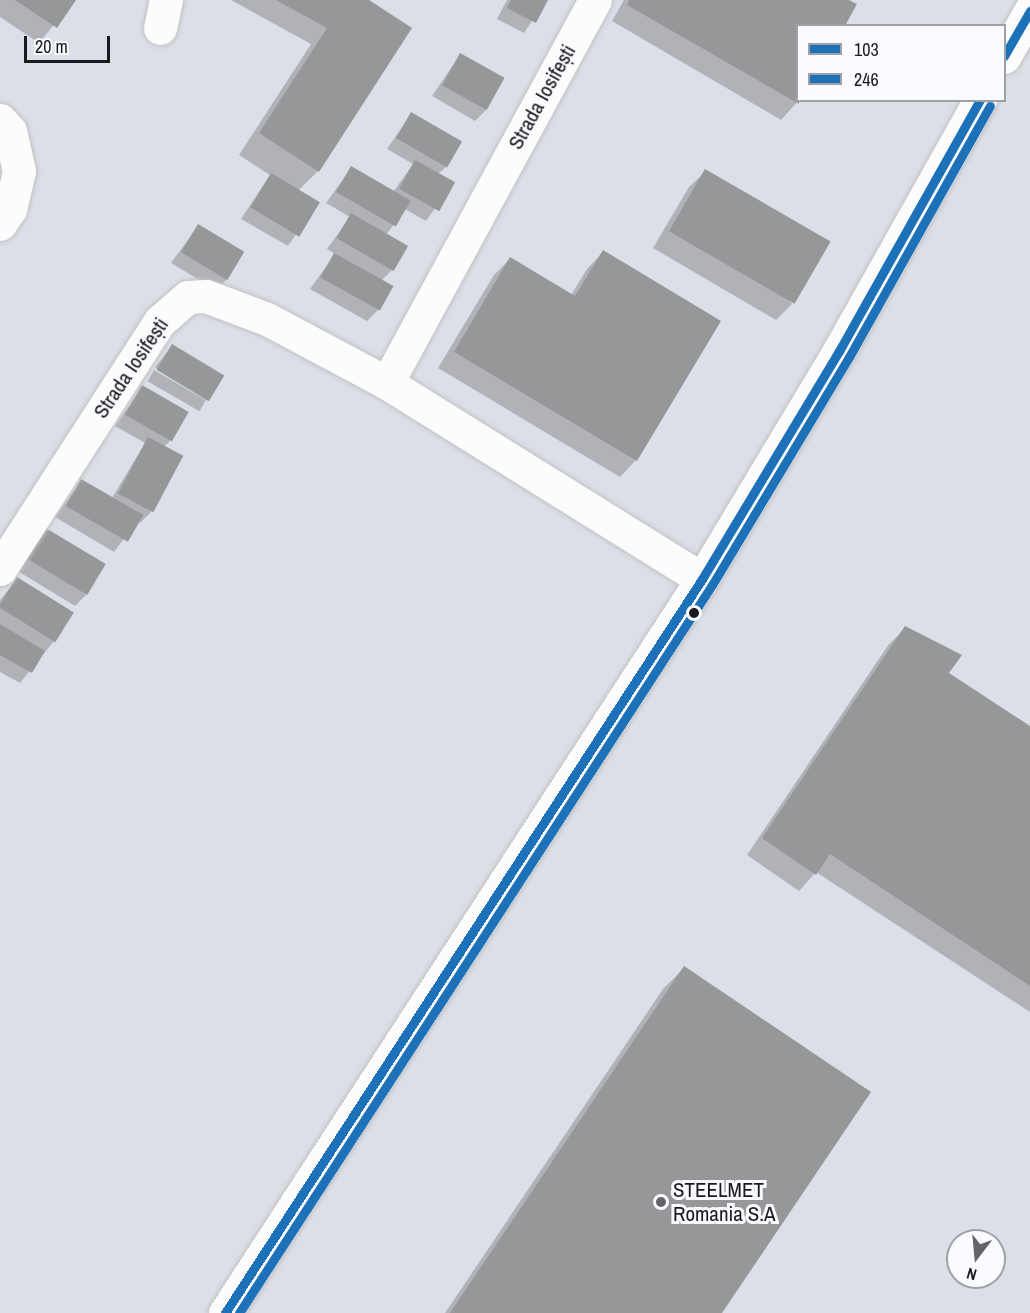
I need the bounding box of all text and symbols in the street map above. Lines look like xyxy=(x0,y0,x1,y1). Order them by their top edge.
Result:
scale bar xyxy=(27,24,112,62)
legend xyxy=(796,24,1006,102)
text: 20 m xyxy=(35,34,68,59)
text: 103 xyxy=(854,37,879,62)
street label: Strada Iosifești xyxy=(503,40,581,154)
text: 246 xyxy=(854,67,879,92)
street label: Strada Iosifești xyxy=(88,313,174,423)
unlabelled marker xyxy=(688,607,700,619)
place label: STEELMET Romania S.A xyxy=(673,1177,775,1227)
marker: STEELMET Romania S.A xyxy=(654,1195,668,1209)
north arrow xyxy=(946,1229,1006,1289)
text: N xyxy=(964,1263,979,1286)

